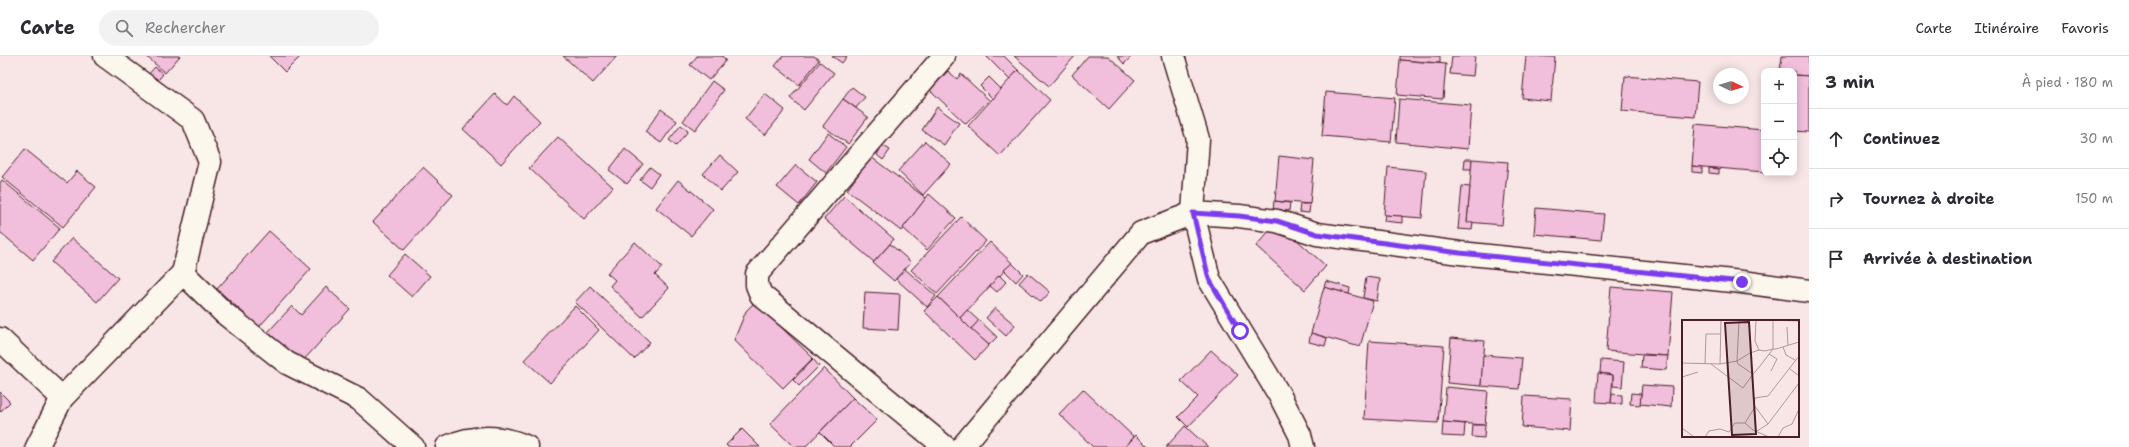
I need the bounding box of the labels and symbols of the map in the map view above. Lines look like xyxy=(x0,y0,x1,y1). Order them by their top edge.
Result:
north arrow xyxy=(1713,68,1749,104)
route end xyxy=(1733,273,1751,291)
inset map xyxy=(1682,320,1799,437)
route start xyxy=(1231,322,1249,340)

